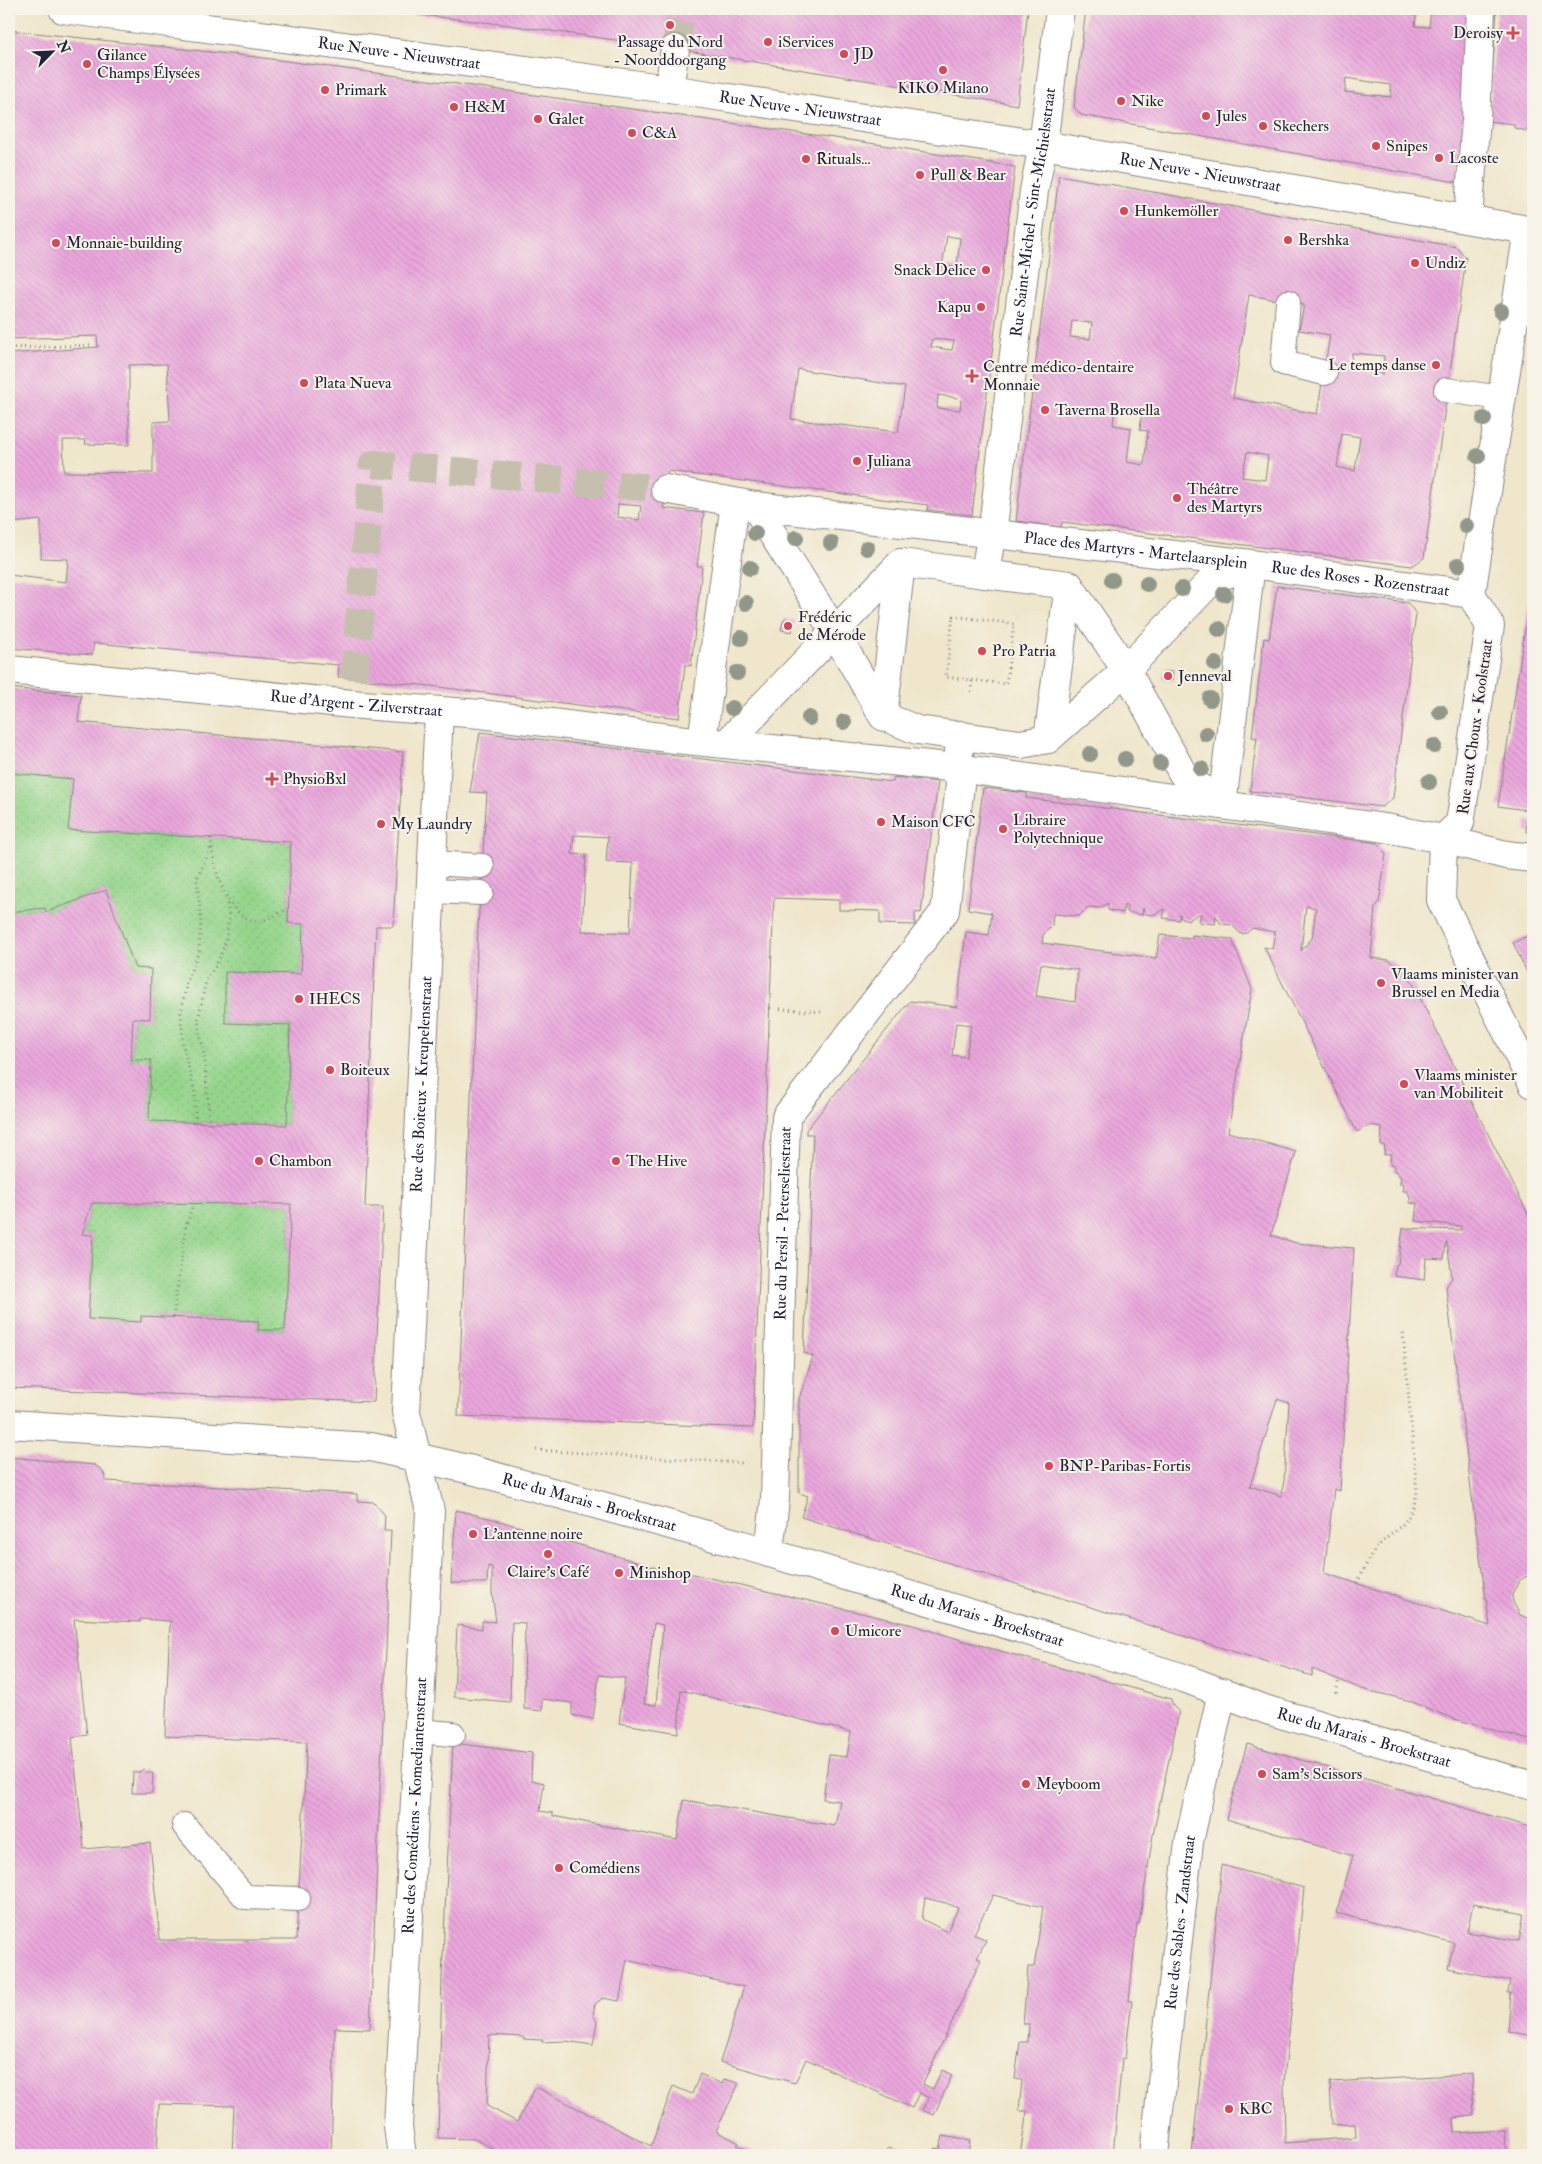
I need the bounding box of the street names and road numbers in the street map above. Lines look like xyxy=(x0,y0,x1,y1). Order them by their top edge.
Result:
street label: Rue Neuve - Nieuwstraat xyxy=(317,33,482,74)
street label: Rue Saint-Michel - Sint-Michielsstraat xyxy=(1006,86,1060,338)
street label: Rue Neuve - Nieuwstraat xyxy=(718,87,883,131)
street label: Rue Neuve - Nieuwstraat xyxy=(1118,149,1283,197)
street label: Place des Martyrs - Martelaarsplein xyxy=(1023,528,1249,574)
street label: Rue des Roses - Rozenstraat xyxy=(1270,557,1451,601)
street label: Rue aux Choux - Koolstraat xyxy=(1453,638,1497,816)
street label: Rue d'Argent - Zilverstraat xyxy=(269,686,443,721)
street label: Rue des Boiteux - Kreupelenstraat xyxy=(406,976,437,1193)
street label: Rue du Persil - Peterseliestraat xyxy=(770,1126,796,1321)
street label: Rue du Marais - Broekstraat xyxy=(500,1469,679,1536)
street label: Rue du Marais - Broekstraat xyxy=(888,1580,1066,1651)
street label: Rue des Comédiens - Komediantenstraat xyxy=(398,1677,431,1935)
street label: Rue du Marais - Broekstraat xyxy=(1275,1703,1453,1772)
street label: Rue des Sables - Zandstraat xyxy=(1160,1833,1200,2011)

